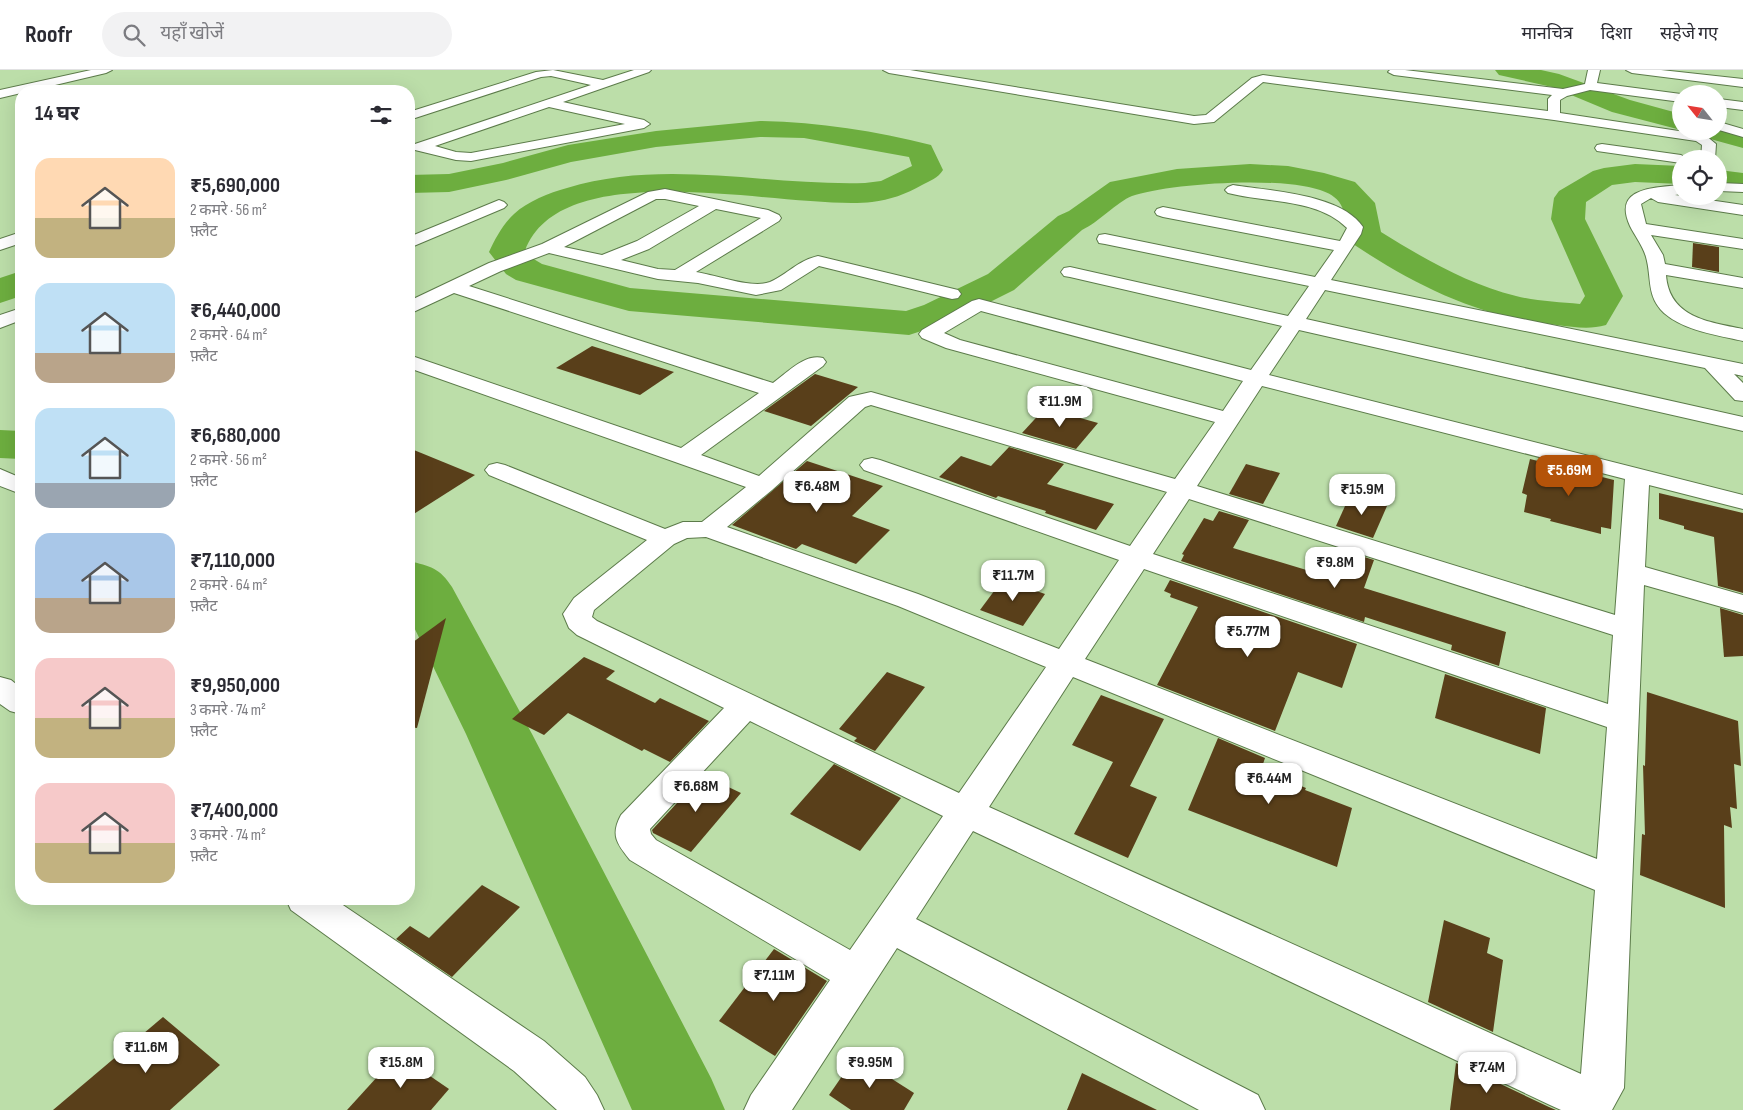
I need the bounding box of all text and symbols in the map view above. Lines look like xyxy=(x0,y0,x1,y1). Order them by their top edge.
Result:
search box xyxy=(102,12,452,57)
text: Roofr xyxy=(25,20,72,49)
icon: search xyxy=(120,21,148,49)
text: यहाँ खोजें xyxy=(160,22,224,45)
text: मानचित्र xyxy=(1521,23,1573,44)
text: दिशा xyxy=(1601,23,1632,44)
text: सहेजे गए xyxy=(1660,23,1718,44)
north arrow xyxy=(1672,85,1728,140)
map controls xyxy=(1672,85,1727,205)
text: 14 घर xyxy=(35,101,79,126)
icon: filters xyxy=(367,101,395,129)
button: locate xyxy=(1672,150,1727,205)
text: ₹5,690,000 xyxy=(190,173,280,198)
icon: home xyxy=(75,178,135,238)
text: 2 कमरे · 56 m² xyxy=(190,201,267,220)
text: फ़्लैट xyxy=(190,222,218,241)
text: ₹6,440,000 xyxy=(190,298,281,323)
icon: home xyxy=(75,303,135,363)
text: 2 कमरे · 64 m² xyxy=(190,326,268,345)
text: फ़्लैट xyxy=(190,347,218,366)
pin: ₹11.9M xyxy=(1019,386,1101,428)
text: ₹11.9M xyxy=(1038,392,1082,411)
text: ₹6,680,000 xyxy=(190,423,281,448)
icon: home xyxy=(75,428,135,488)
text: 2 कमरे · 56 m² xyxy=(190,451,267,470)
pin: ₹5.69M xyxy=(1528,454,1610,497)
text: ₹5.69M xyxy=(1547,461,1591,480)
pin: ₹6.48M xyxy=(776,470,858,513)
text: फ़्लैट xyxy=(190,472,218,491)
pin: ₹15.9M xyxy=(1321,474,1403,516)
text: ₹6.48M xyxy=(794,477,840,496)
text: ₹15.9M xyxy=(1340,480,1384,499)
pin: ₹9.8M xyxy=(1300,546,1370,589)
text: ₹7,110,000 xyxy=(190,548,275,573)
icon: home xyxy=(75,553,135,613)
text: ₹9.8M xyxy=(1316,553,1354,572)
pin: ₹11.7M xyxy=(972,560,1054,602)
text: ₹11.7M xyxy=(992,566,1034,585)
text: 2 कमरे · 64 m² xyxy=(190,576,268,595)
text: फ़्लैट xyxy=(190,597,218,616)
pin: ₹5.77M xyxy=(1207,616,1289,658)
text: ₹5.77M xyxy=(1226,622,1270,641)
text: ₹9,950,000 xyxy=(190,673,280,698)
icon: home xyxy=(75,678,135,738)
text: 3 कमरे · 74 m² xyxy=(190,701,266,720)
text: फ़्लैट xyxy=(190,722,218,741)
pin: ₹6.44M xyxy=(1228,762,1310,805)
text: ₹6.44M xyxy=(1246,769,1292,788)
pin: ₹6.68M xyxy=(655,770,737,813)
text: ₹6.68M xyxy=(674,777,718,796)
text: ₹7,400,000 xyxy=(190,798,278,823)
icon: home xyxy=(75,803,135,863)
text: 3 कमरे · 74 m² xyxy=(190,826,266,845)
text: फ़्लैट xyxy=(190,847,218,866)
pin: ₹7.11M xyxy=(733,960,815,1002)
text: ₹7.11M xyxy=(753,966,795,985)
pin: ₹11.6M xyxy=(105,1032,187,1074)
text: ₹11.6M xyxy=(124,1038,168,1057)
pin: ₹15.8M xyxy=(360,1046,442,1089)
pin: ₹9.95M xyxy=(829,1046,911,1089)
pin: ₹7.4M xyxy=(1452,1052,1522,1094)
text: ₹15.8M xyxy=(379,1053,423,1072)
text: ₹9.95M xyxy=(848,1053,892,1072)
text: ₹7.4M xyxy=(1469,1058,1505,1077)

